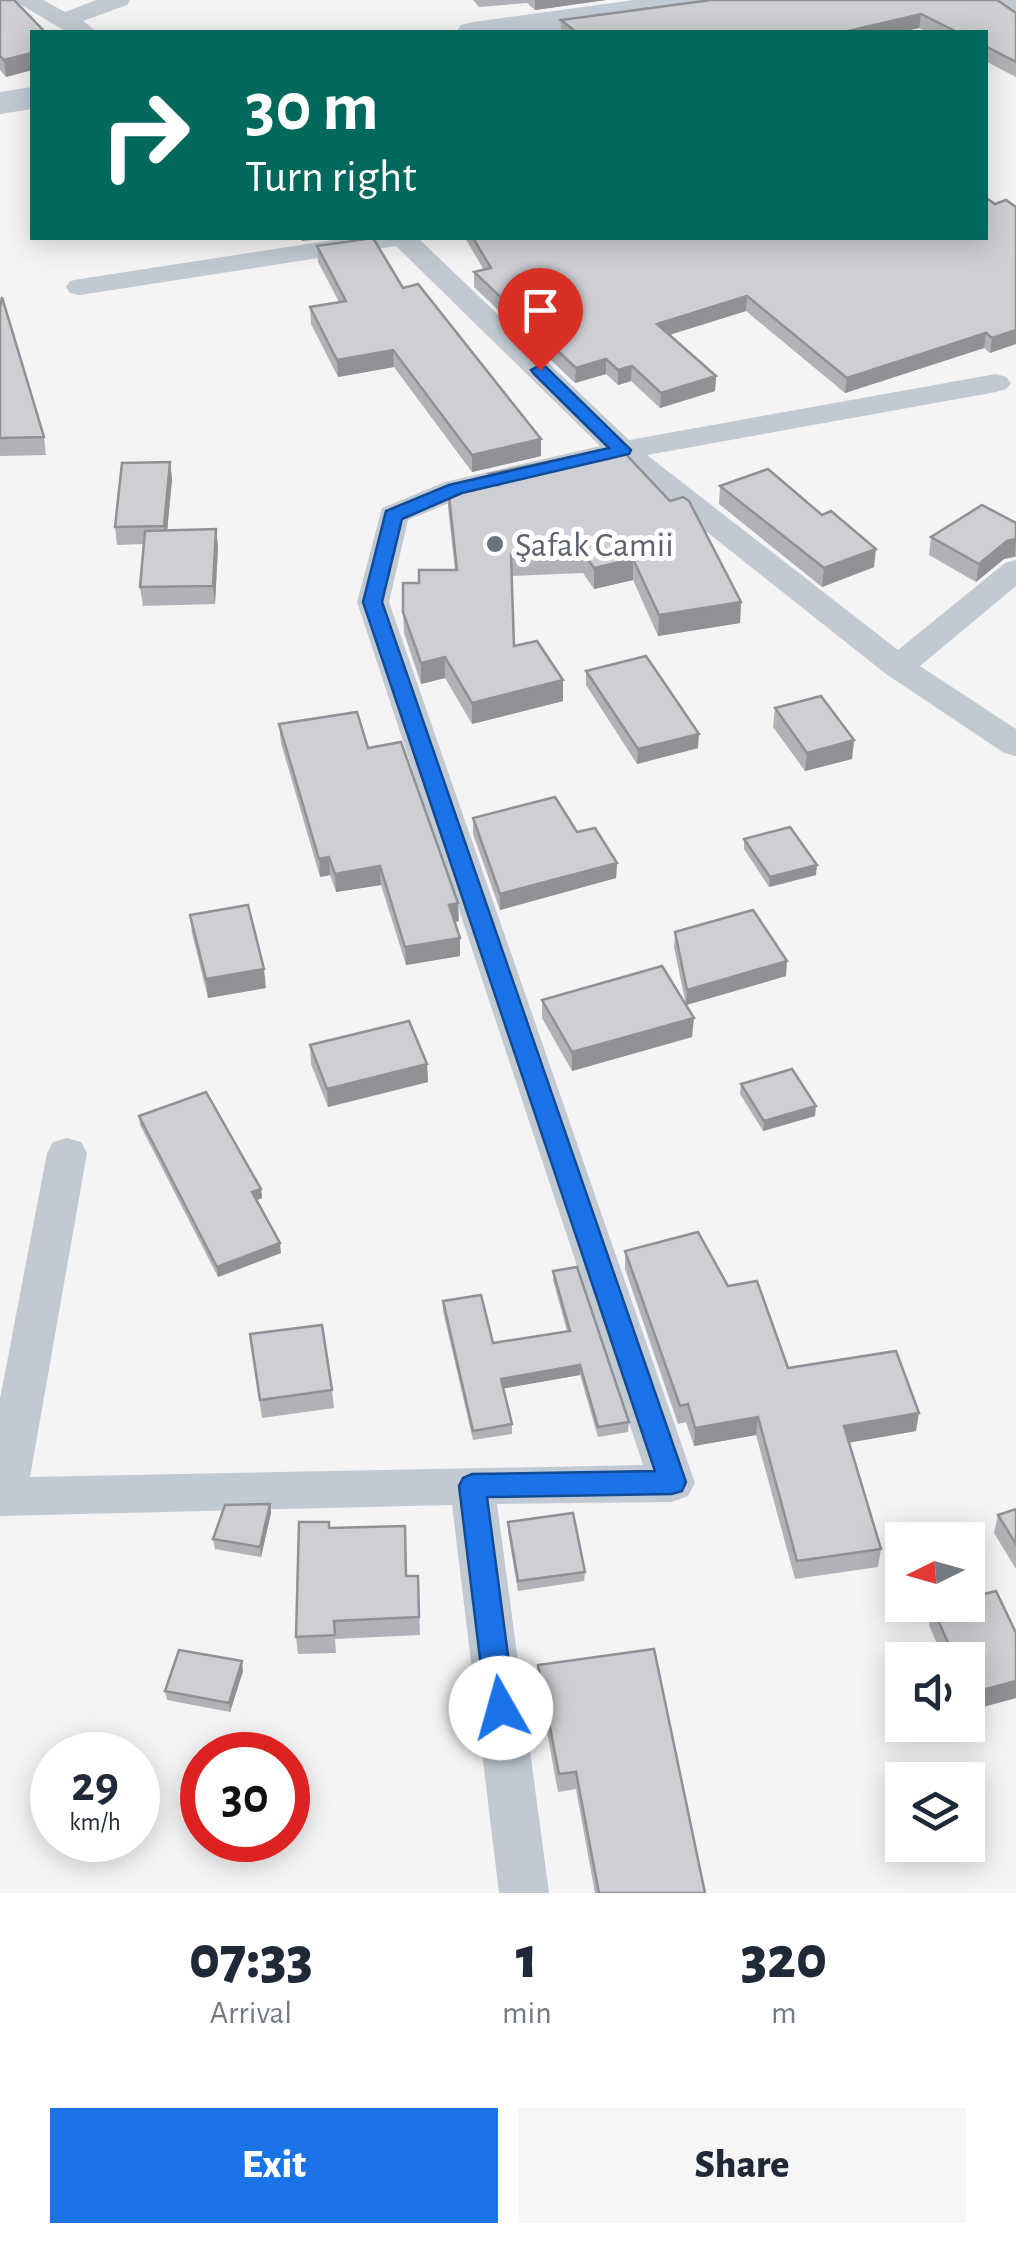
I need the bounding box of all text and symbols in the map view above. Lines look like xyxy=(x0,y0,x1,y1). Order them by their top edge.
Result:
icon: right xyxy=(80,70,210,200)
text: 30 m xyxy=(245,73,379,143)
text: Turn right xyxy=(245,155,417,200)
pin xyxy=(498,268,583,371)
icon: arrive xyxy=(513,283,568,338)
place label: Şafak Camii xyxy=(515,528,674,563)
marker: Şafak Camii xyxy=(484,533,506,555)
north arrow xyxy=(885,1522,985,1622)
map controls xyxy=(885,1522,985,1862)
button: sound xyxy=(885,1642,985,1742)
position arrow xyxy=(449,1656,553,1760)
speed limit sign: 30 xyxy=(180,1732,310,1862)
text: 29 xyxy=(71,1760,119,1810)
button: layers xyxy=(885,1762,985,1862)
text: km/h xyxy=(69,1810,121,1835)
text: 07:33 xyxy=(189,1929,313,1989)
text: 1 xyxy=(516,1929,538,1989)
text: 320 xyxy=(741,1929,827,1989)
text: Arrival xyxy=(210,1997,292,2029)
text: min xyxy=(502,1997,552,2029)
text: m xyxy=(771,1997,797,2029)
button: Exit xyxy=(50,2108,498,2223)
button: Share xyxy=(518,2108,966,2223)

